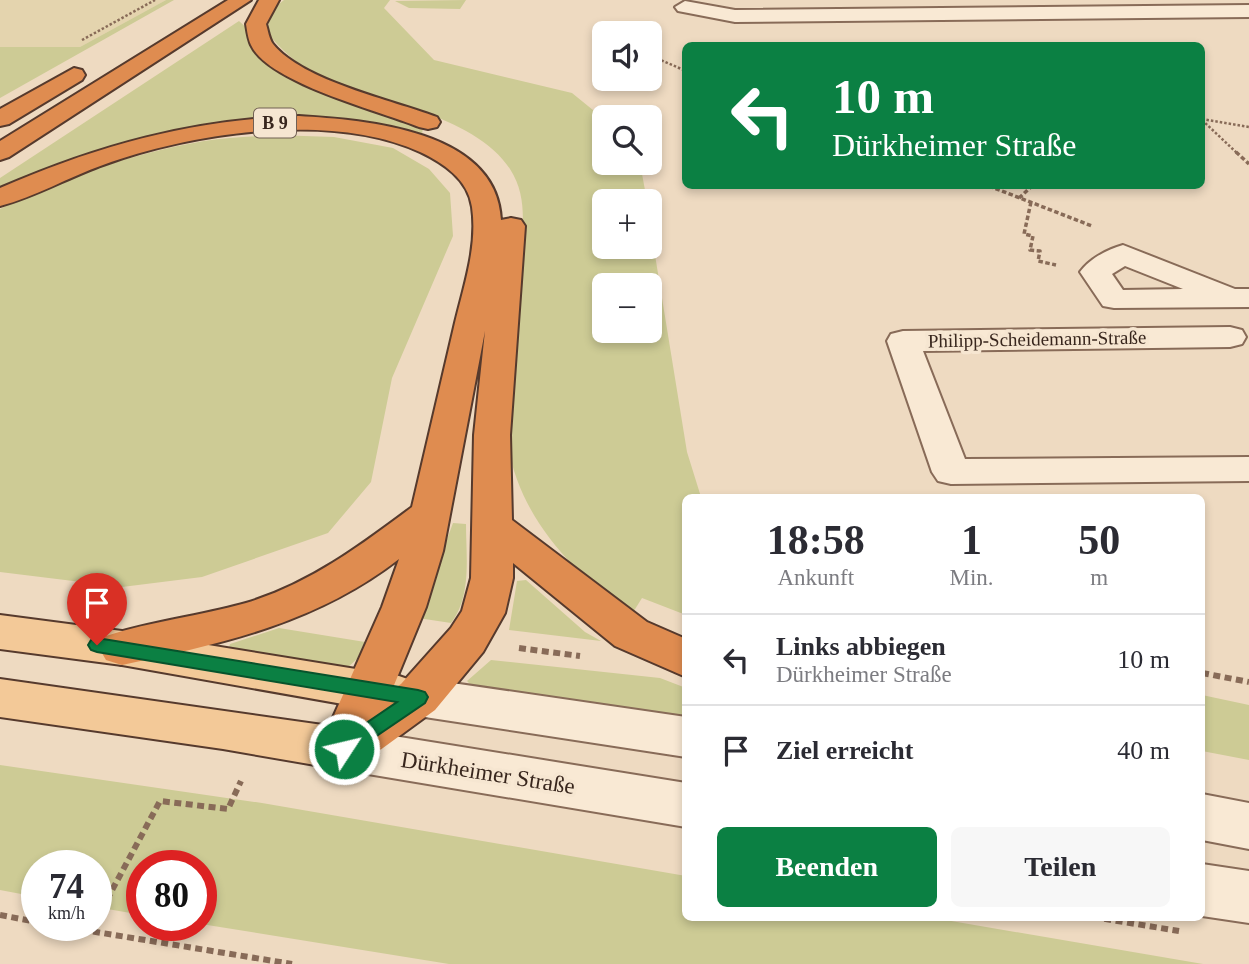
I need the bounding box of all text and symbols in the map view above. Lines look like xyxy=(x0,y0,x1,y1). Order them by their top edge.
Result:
map controls xyxy=(592,21,662,343)
button: sound xyxy=(592,21,662,91)
text: 10 m xyxy=(832,69,934,124)
icon: left xyxy=(717,70,808,161)
button: search xyxy=(592,105,662,175)
road number: B 9 xyxy=(254,109,296,138)
text: Dürkheimer Straße xyxy=(832,127,1076,163)
button: + xyxy=(592,189,662,259)
button: − xyxy=(592,273,662,343)
street label: Philipp-Scheidemann-Straße xyxy=(928,327,1146,351)
text: 18:58 xyxy=(767,517,865,563)
text: 1 xyxy=(961,517,982,563)
text: 50 xyxy=(1078,517,1120,563)
text: Ankunft xyxy=(777,565,854,590)
text: Min. xyxy=(949,565,994,590)
text: m xyxy=(1090,565,1108,590)
pin xyxy=(67,573,127,645)
icon: arrive xyxy=(78,584,116,622)
text: Links abbiegen xyxy=(776,632,946,661)
icon: left xyxy=(717,641,755,679)
text: 10 m xyxy=(1117,645,1170,674)
text: Dürkheimer Straße xyxy=(776,662,952,687)
position arrow xyxy=(307,712,381,786)
icon: arrive xyxy=(717,732,755,770)
text: Ziel erreicht xyxy=(776,736,913,765)
text: 40 m xyxy=(1117,736,1170,765)
street label: Dürkheimer Straße xyxy=(399,747,577,799)
button: Beenden xyxy=(717,827,937,907)
button: Teilen xyxy=(951,827,1170,907)
speed limit sign: 80 xyxy=(126,850,217,941)
text: 74 xyxy=(49,867,84,906)
text: km/h xyxy=(48,903,85,923)

